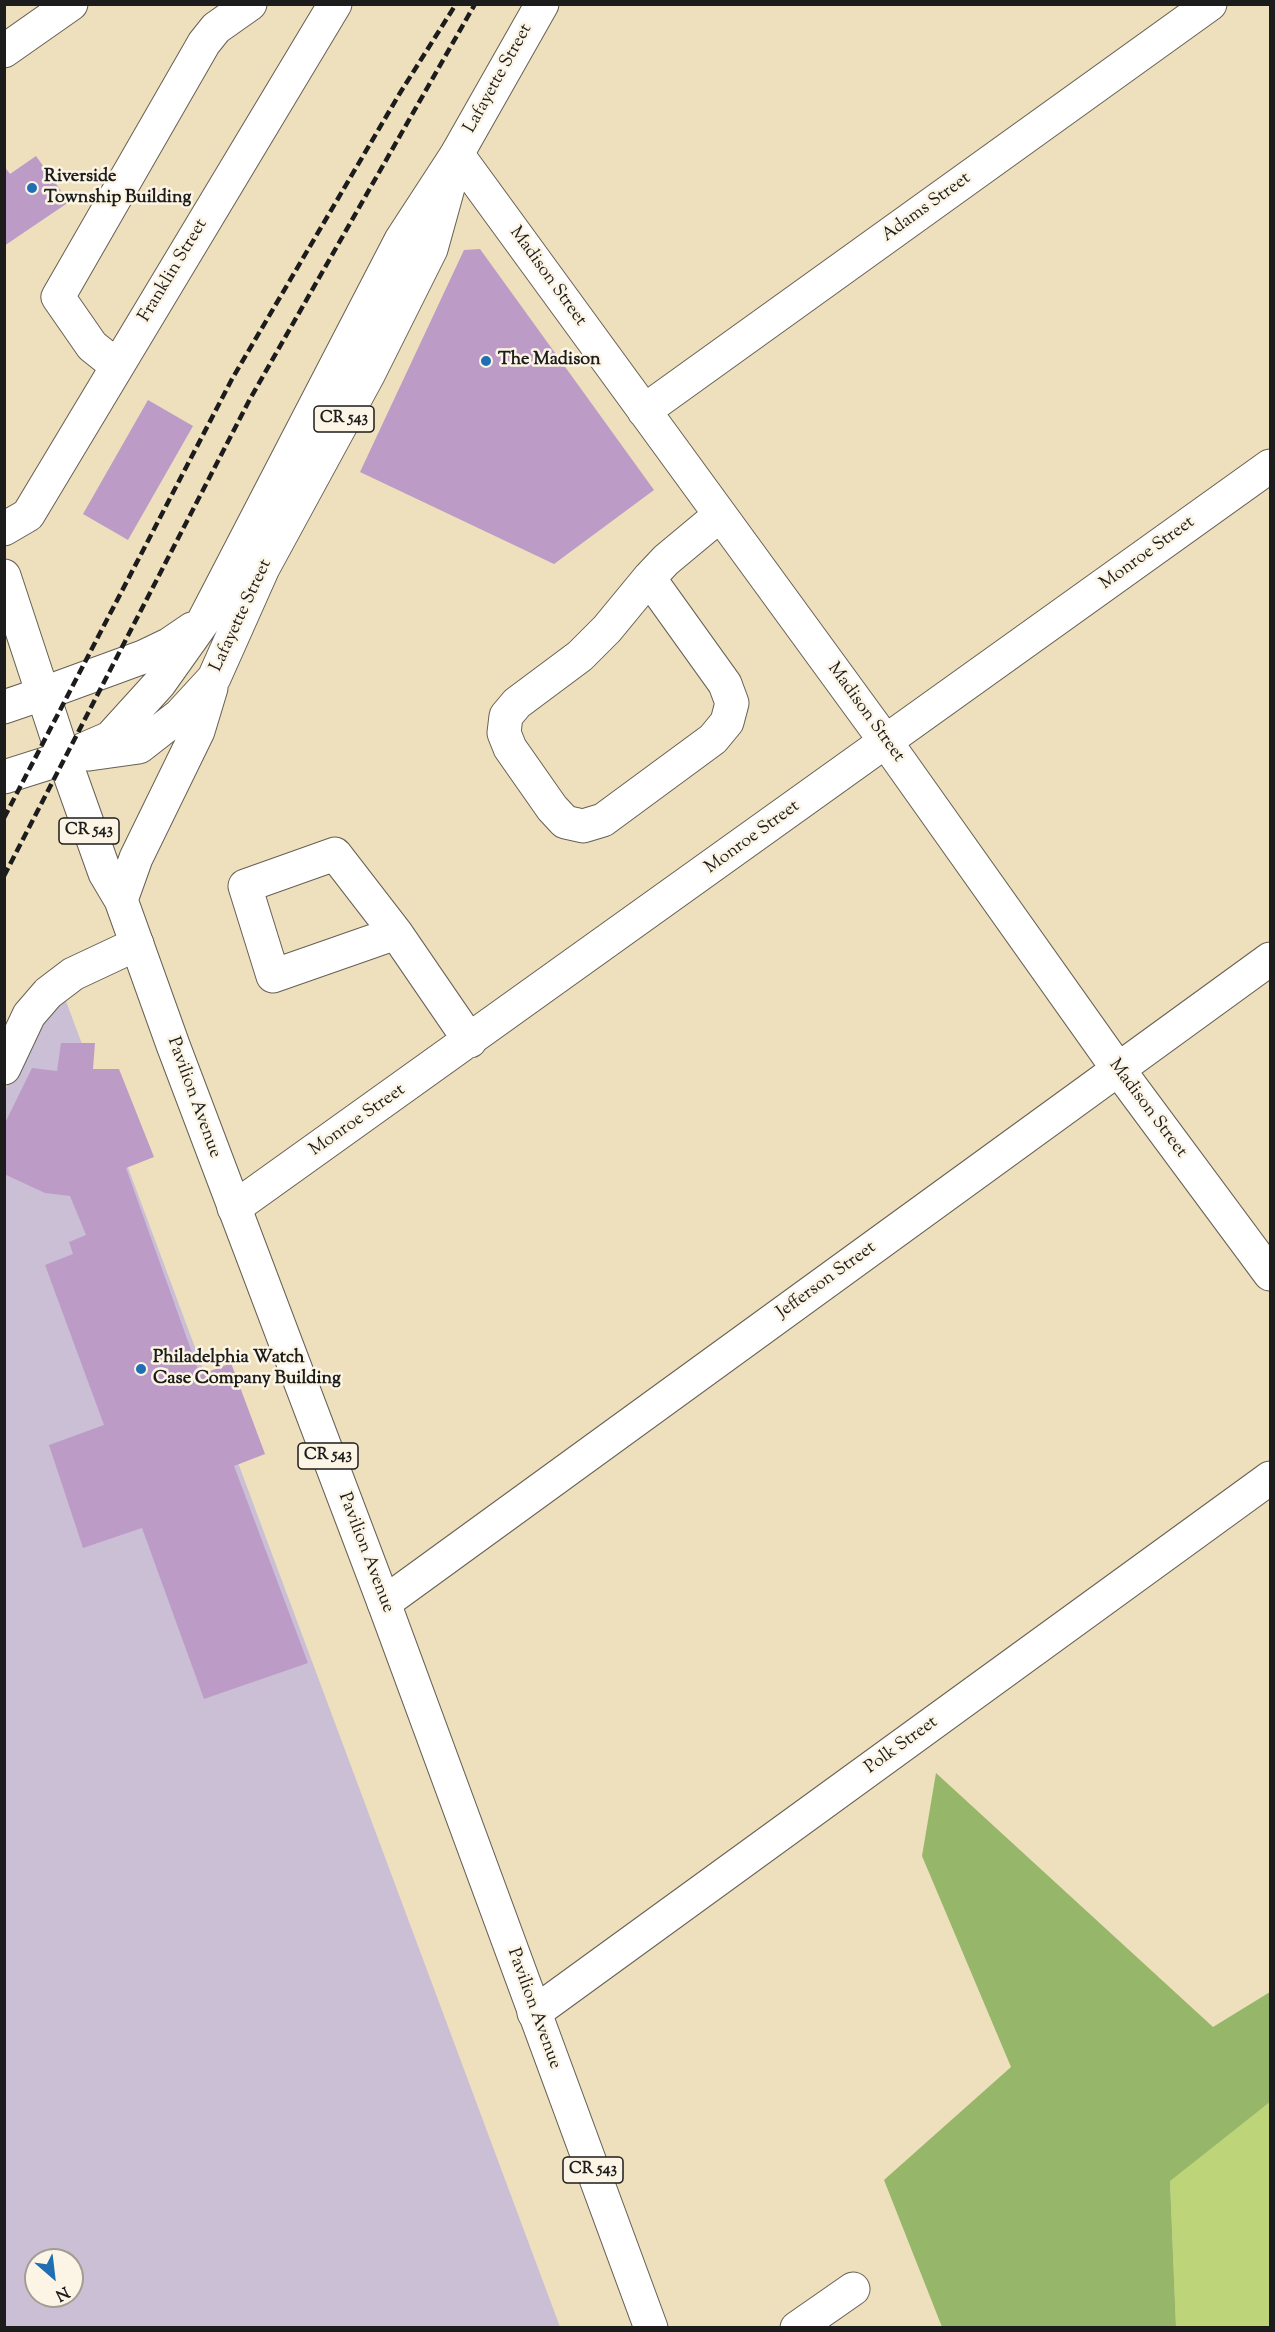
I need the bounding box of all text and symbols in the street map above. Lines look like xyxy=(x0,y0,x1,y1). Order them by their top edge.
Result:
street label: Lafayette Street xyxy=(460,21,538,137)
place label: Riverside Township Building xyxy=(44,167,191,210)
street label: Adams Street xyxy=(878,169,976,247)
marker: Riverside Township Building xyxy=(25,181,39,195)
street label: Franklin Street xyxy=(135,216,213,326)
street label: Madison Street xyxy=(504,223,590,331)
place label: The Madison xyxy=(498,350,601,372)
marker: The Madison xyxy=(479,354,493,368)
road number: CR 543 xyxy=(314,406,374,432)
street label: Monroe Street xyxy=(1096,512,1200,596)
street label: Lafayette Street xyxy=(207,556,277,676)
street label: Madison Street xyxy=(822,659,908,767)
street label: Monroe Street xyxy=(701,796,805,880)
road number: CR 543 xyxy=(59,818,119,844)
street label: Pavilion Avenue xyxy=(161,1035,225,1161)
street label: Madison Street xyxy=(1103,1055,1191,1163)
street label: Monroe Street xyxy=(306,1080,410,1162)
street label: Jefferson Street xyxy=(773,1238,881,1324)
place label: Philadelphia Watch Case Company Building xyxy=(153,1348,341,1390)
marker: Philadelphia Watch Case Company Building xyxy=(134,1362,148,1376)
road number: CR 543 xyxy=(298,1443,358,1469)
street label: Pavilion Avenue xyxy=(332,1490,398,1616)
street label: Polk Street xyxy=(861,1712,943,1780)
street label: Pavilion Avenue xyxy=(501,1946,565,2072)
road number: CR 543 xyxy=(563,2157,623,2183)
north arrow xyxy=(24,2248,84,2308)
text: N xyxy=(51,2279,73,2306)

